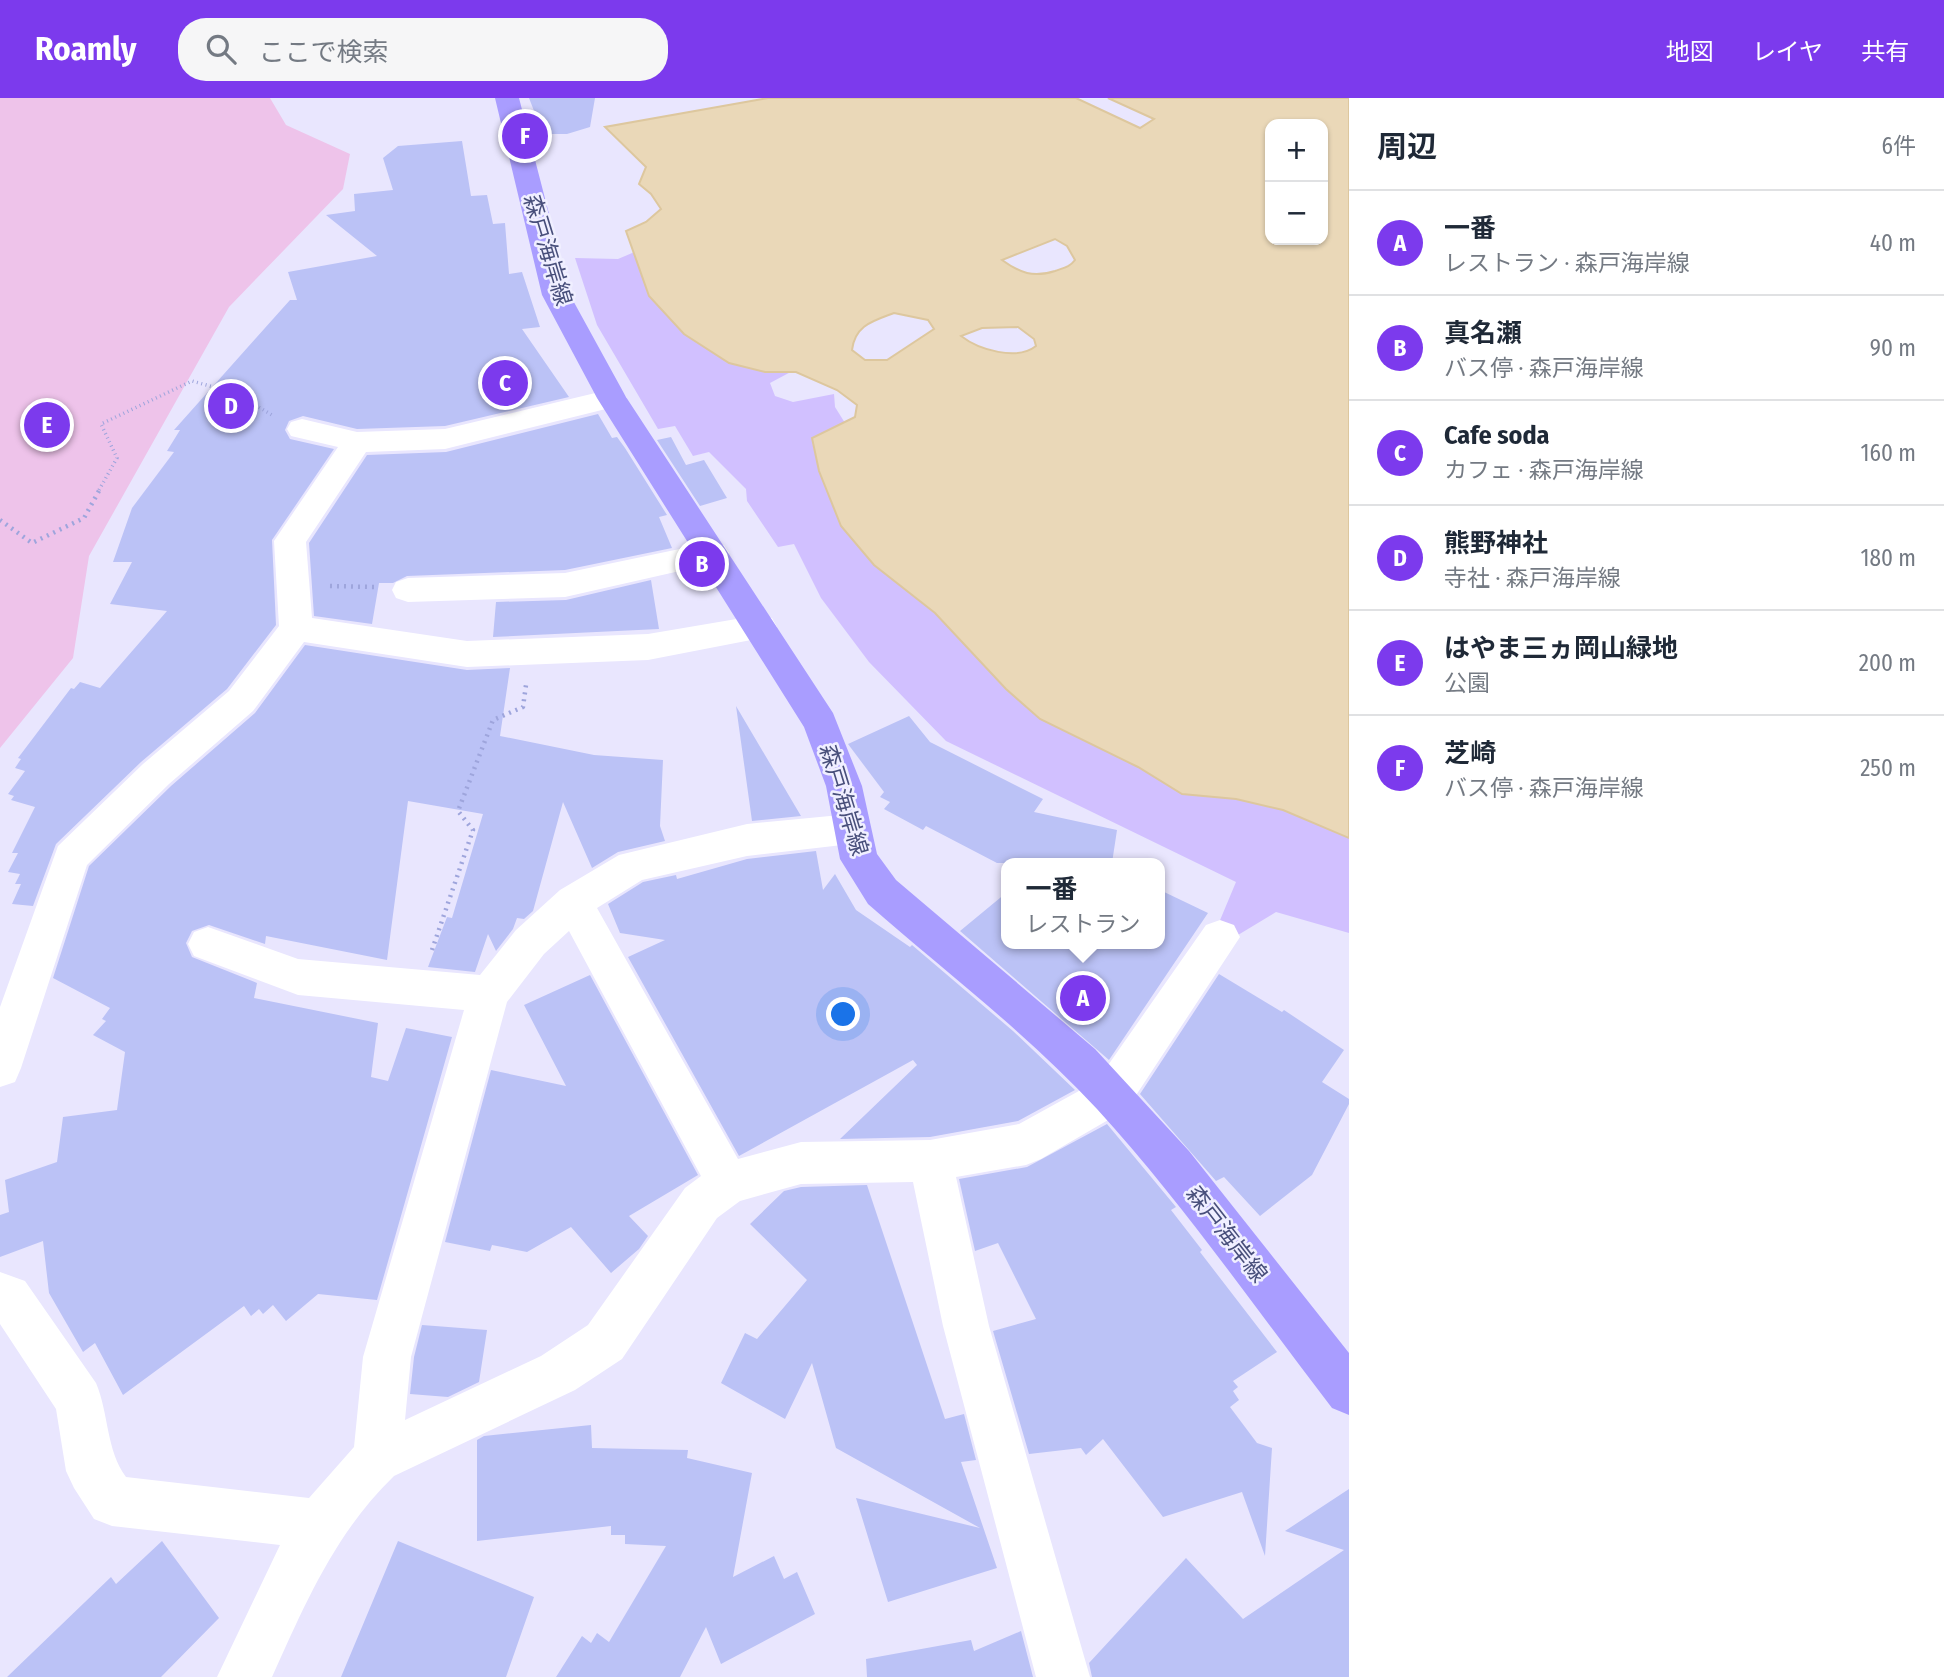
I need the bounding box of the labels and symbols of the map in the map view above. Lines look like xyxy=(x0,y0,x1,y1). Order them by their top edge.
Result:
pin: F xyxy=(502,110,548,162)
street label: 森戸海岸線 xyxy=(518,191,578,309)
pin: C xyxy=(482,357,528,409)
pin: D xyxy=(208,380,254,432)
pin: E xyxy=(24,399,70,451)
pin: B xyxy=(679,538,725,590)
street label: 森戸海岸線 xyxy=(814,741,874,859)
pin: A xyxy=(1060,972,1106,1024)
your location xyxy=(826,997,860,1031)
street label: 森戸海岸線 xyxy=(1181,1180,1273,1288)

